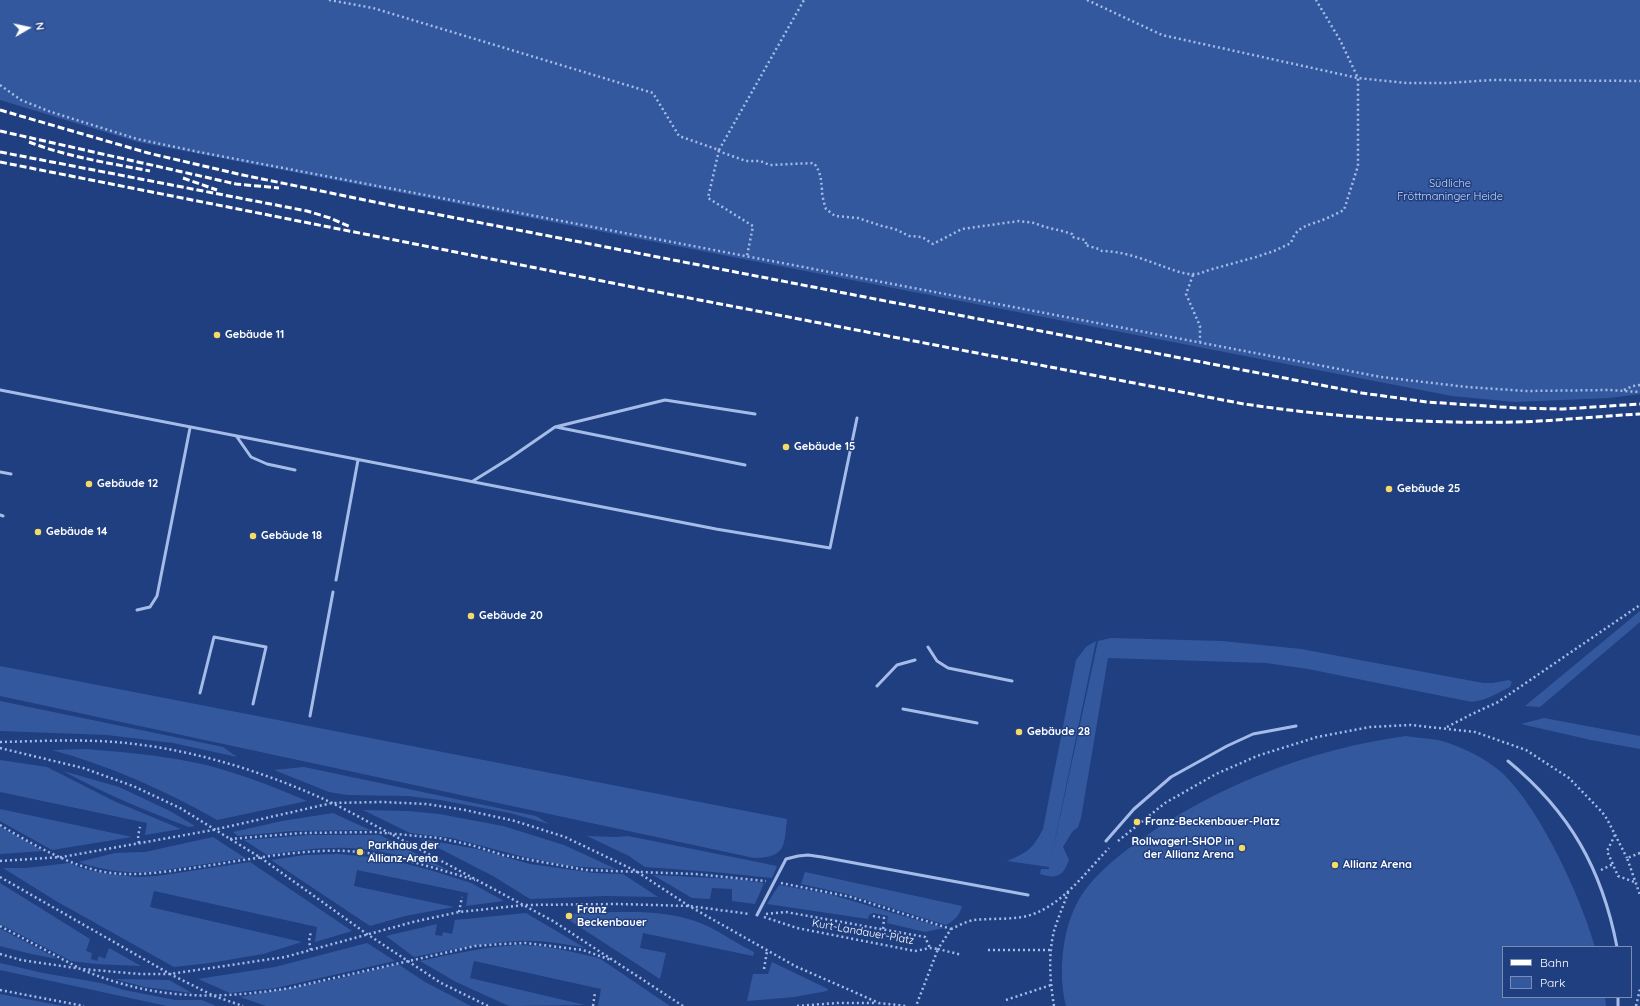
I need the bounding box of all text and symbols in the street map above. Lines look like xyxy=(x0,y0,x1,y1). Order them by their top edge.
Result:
north arrow xyxy=(8,8,48,48)
text: N xyxy=(32,21,47,31)
park label: Südliche Fröttmaninger Heide xyxy=(1397,177,1503,203)
place label: Gebäude 11 xyxy=(225,328,284,342)
marker: Gebäude 11 xyxy=(212,330,222,340)
place label: Gebäude 15 xyxy=(794,440,855,454)
marker: Gebäude 15 xyxy=(781,442,791,452)
place label: Gebäude 12 xyxy=(97,477,158,491)
marker: Gebäude 12 xyxy=(84,479,94,489)
place label: Gebäude 25 xyxy=(1397,482,1460,496)
marker: Gebäude 25 xyxy=(1384,484,1394,494)
place label: Gebäude 14 xyxy=(46,525,108,539)
marker: Gebäude 14 xyxy=(33,527,43,537)
place label: Gebäude 18 xyxy=(261,529,322,543)
marker: Gebäude 18 xyxy=(248,531,258,541)
place label: Gebäude 20 xyxy=(479,609,543,623)
marker: Gebäude 20 xyxy=(466,611,476,621)
place label: Gebäude 28 xyxy=(1027,725,1090,739)
marker: Gebäude 28 xyxy=(1014,727,1024,737)
place label: Franz-Beckenbauer-Platz xyxy=(1145,815,1279,829)
marker: Franz-Beckenbauer-Platz xyxy=(1132,817,1142,827)
place label: Rollwagerl-SHOP in der Allianz Arena xyxy=(1131,835,1234,861)
place label: Parkhaus der Allianz-Arena xyxy=(368,839,439,865)
marker: Rollwagerl-SHOP in der Allianz Arena xyxy=(1237,843,1247,853)
marker: Parkhaus der Allianz-Arena xyxy=(355,847,365,857)
place label: Allianz Arena xyxy=(1343,858,1412,872)
marker: Allianz Arena xyxy=(1330,860,1340,870)
place label: Franz Beckenbauer xyxy=(577,903,647,929)
marker: Franz Beckenbauer xyxy=(564,911,574,921)
street label: Kurt-Landauer-Platz xyxy=(811,917,915,947)
legend xyxy=(1502,946,1632,998)
text: Bahn xyxy=(1540,955,1569,970)
text: Park xyxy=(1540,975,1565,990)

